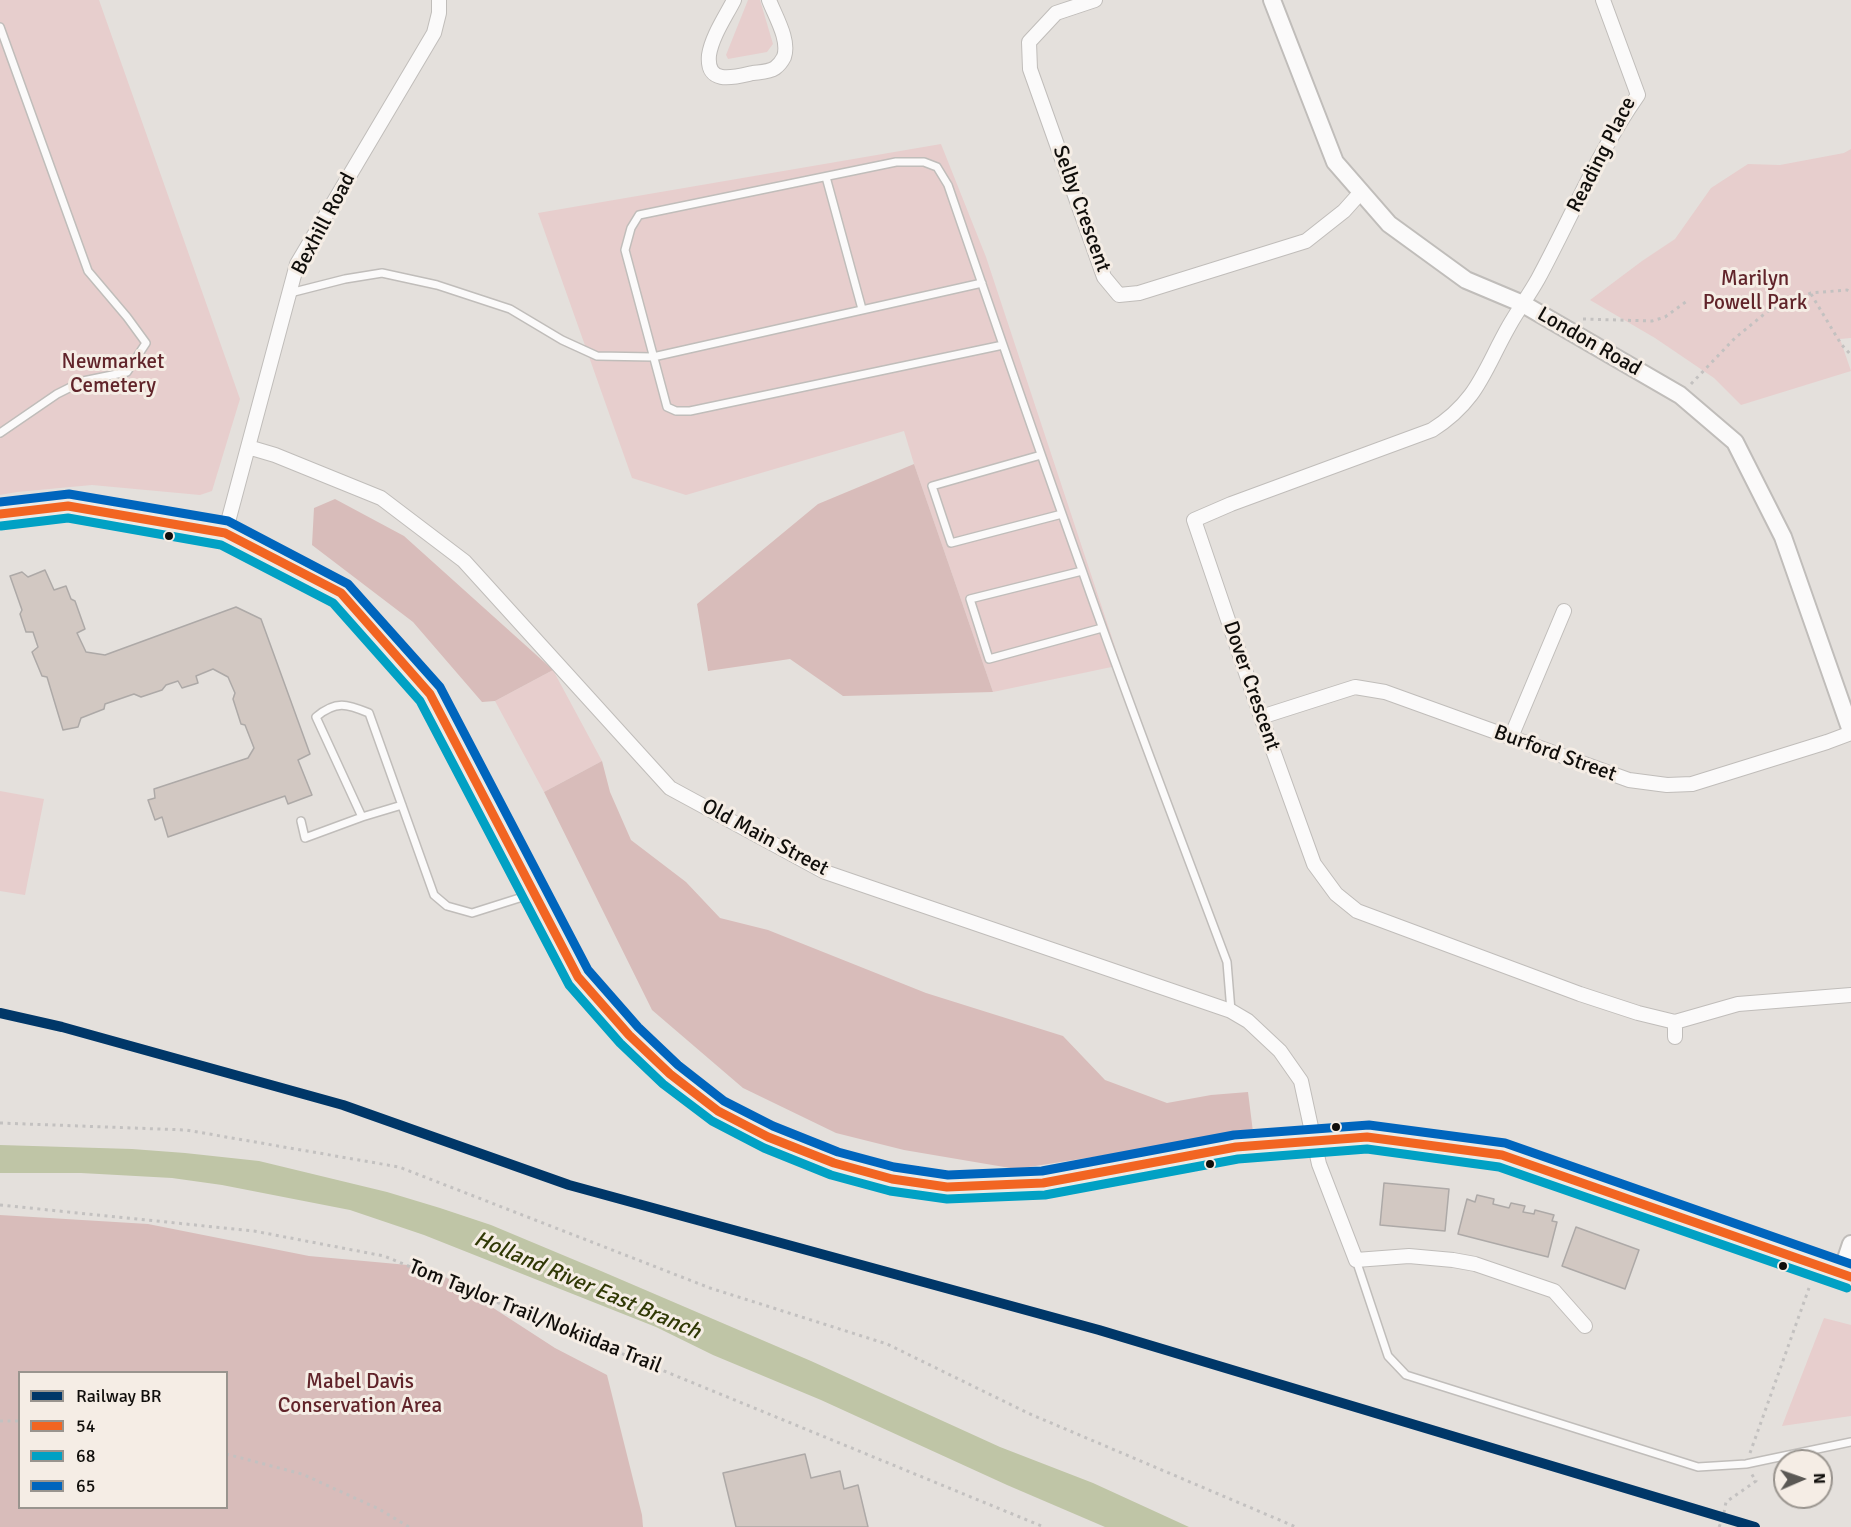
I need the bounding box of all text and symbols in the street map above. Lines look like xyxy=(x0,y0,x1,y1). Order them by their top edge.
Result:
street label: Reading Place xyxy=(1562,93,1642,217)
street label: Selby Crescent xyxy=(1046,142,1116,276)
street label: Bexhill Road xyxy=(287,169,361,279)
park label: Marilyn Powell Park xyxy=(1703,266,1807,316)
street label: London Road xyxy=(1533,302,1645,382)
park label: Newmarket Cemetery xyxy=(62,349,164,399)
unlabelled marker xyxy=(163,530,175,542)
street label: Dover Crescent xyxy=(1217,618,1285,754)
street label: Burford Street xyxy=(1490,720,1620,788)
street label: Old Main Street xyxy=(697,794,833,882)
unlabelled marker xyxy=(1330,1121,1342,1133)
unlabelled marker xyxy=(1204,1158,1216,1170)
water label: Holland River East Branch xyxy=(470,1226,704,1346)
street label: Tom Taylor Trail/Nokiidaa Trail xyxy=(405,1255,665,1379)
unlabelled marker xyxy=(1777,1260,1789,1272)
park label: Mabel Davis Conservation Area xyxy=(278,1369,442,1419)
legend xyxy=(18,1371,228,1509)
text: Railway BR xyxy=(76,1385,162,1407)
text: 54 xyxy=(76,1415,95,1437)
text: 68 xyxy=(76,1445,95,1467)
north arrow xyxy=(1773,1449,1833,1509)
text: N xyxy=(1809,1473,1829,1484)
text: 65 xyxy=(76,1475,95,1497)

